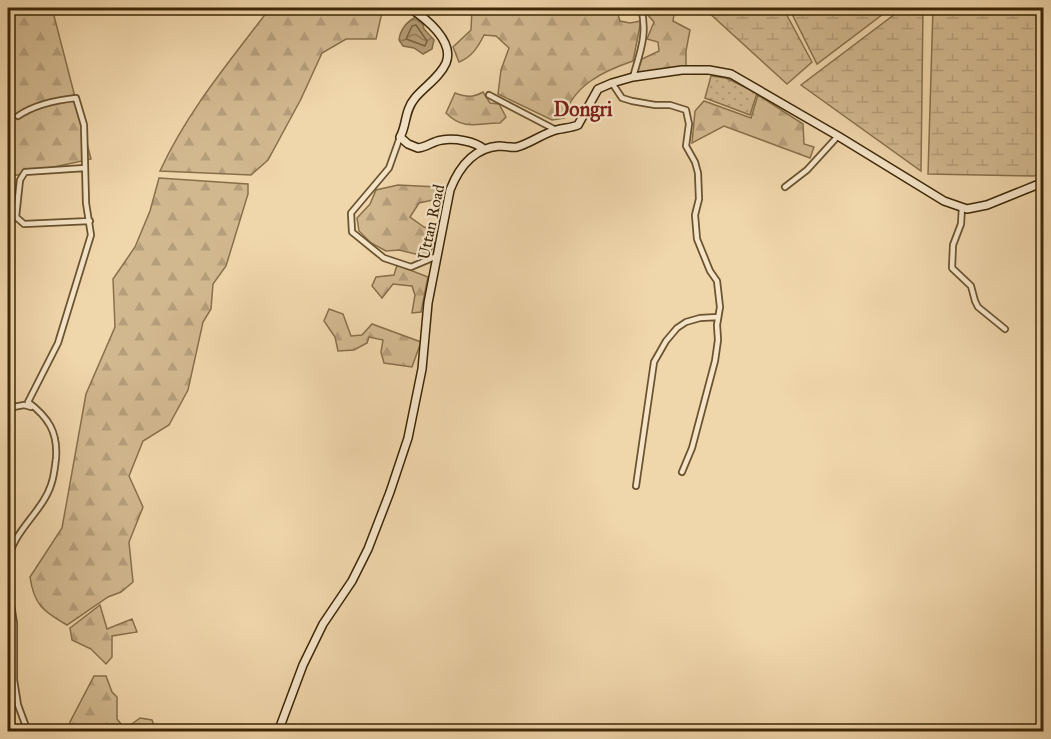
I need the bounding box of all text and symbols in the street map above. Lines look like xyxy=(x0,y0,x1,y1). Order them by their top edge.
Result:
district label: Dongri xyxy=(553,97,613,122)
street label: Uttan Road xyxy=(414,183,448,261)

